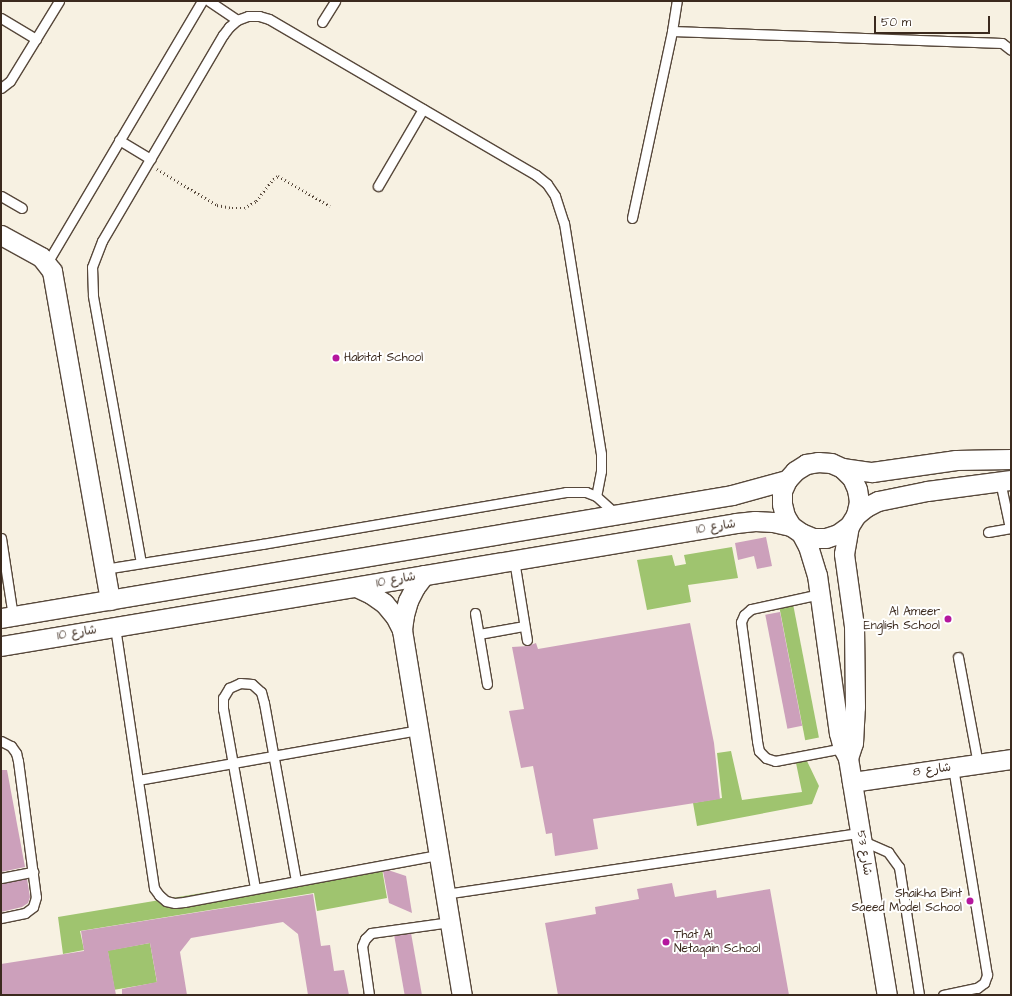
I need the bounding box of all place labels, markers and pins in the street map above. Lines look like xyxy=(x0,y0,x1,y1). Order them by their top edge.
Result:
place label: Habitat School xyxy=(344,351,423,365)
marker: Habitat School xyxy=(331,353,341,363)
place label: Al Ameer English School xyxy=(864,605,940,633)
marker: Al Ameer English School xyxy=(943,614,953,624)
place label: Shaikha Bint Saeed Model School xyxy=(852,887,962,915)
marker: Shaikha Bint Saeed Model School xyxy=(965,896,975,906)
place label: That Al Netaqain School xyxy=(674,928,760,956)
marker: That Al Netaqain School xyxy=(661,937,671,947)

